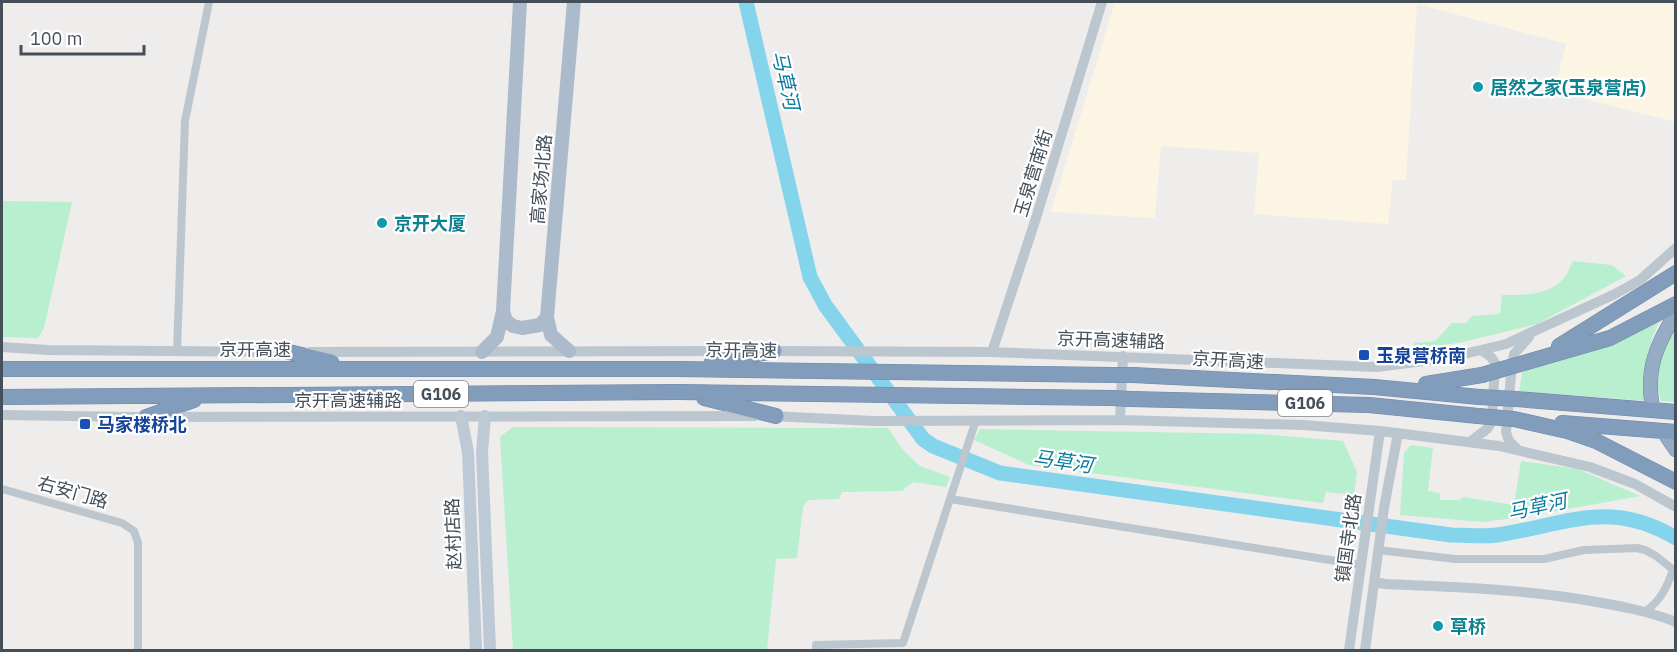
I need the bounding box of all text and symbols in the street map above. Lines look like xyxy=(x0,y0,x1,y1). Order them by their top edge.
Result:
scale bar xyxy=(21,18,144,56)
text: 100 m xyxy=(30,27,82,50)
water label: 马草河 xyxy=(766,48,807,116)
place label: 居然之家(玉泉营店) xyxy=(1490,76,1646,99)
marker: 居然之家(玉泉营店) xyxy=(1471,80,1485,94)
street label: 玉泉营南街 xyxy=(1009,127,1057,219)
street label: 高家场北路 xyxy=(526,133,556,225)
place label: 京开大厦 xyxy=(394,212,466,235)
marker: 京开大厦 xyxy=(375,216,389,230)
street label: 京开高速辅路 xyxy=(1057,327,1165,353)
street label: 京开高速 xyxy=(219,338,291,361)
street label: 京开高速 xyxy=(705,338,777,362)
place label: 玉泉营桥南 xyxy=(1376,344,1466,367)
street label: 京开高速 xyxy=(1191,347,1265,373)
marker: 玉泉营桥南 xyxy=(1357,348,1371,362)
road number: G106 xyxy=(414,381,468,407)
street label: 京开高速辅路 xyxy=(294,389,402,412)
road number: G106 xyxy=(1278,390,1332,416)
place label: 马家楼桥北 xyxy=(97,413,187,436)
marker: 马家楼桥北 xyxy=(78,417,92,431)
water label: 马草河 xyxy=(1031,443,1099,479)
street label: 右安门路 xyxy=(35,471,111,513)
water label: 马草河 xyxy=(1505,486,1573,525)
street label: 镇国寺北路 xyxy=(1330,492,1366,584)
street label: 赵村店路 xyxy=(440,498,466,570)
place label: 草桥 xyxy=(1450,615,1486,638)
marker: 草桥 xyxy=(1431,619,1445,633)

